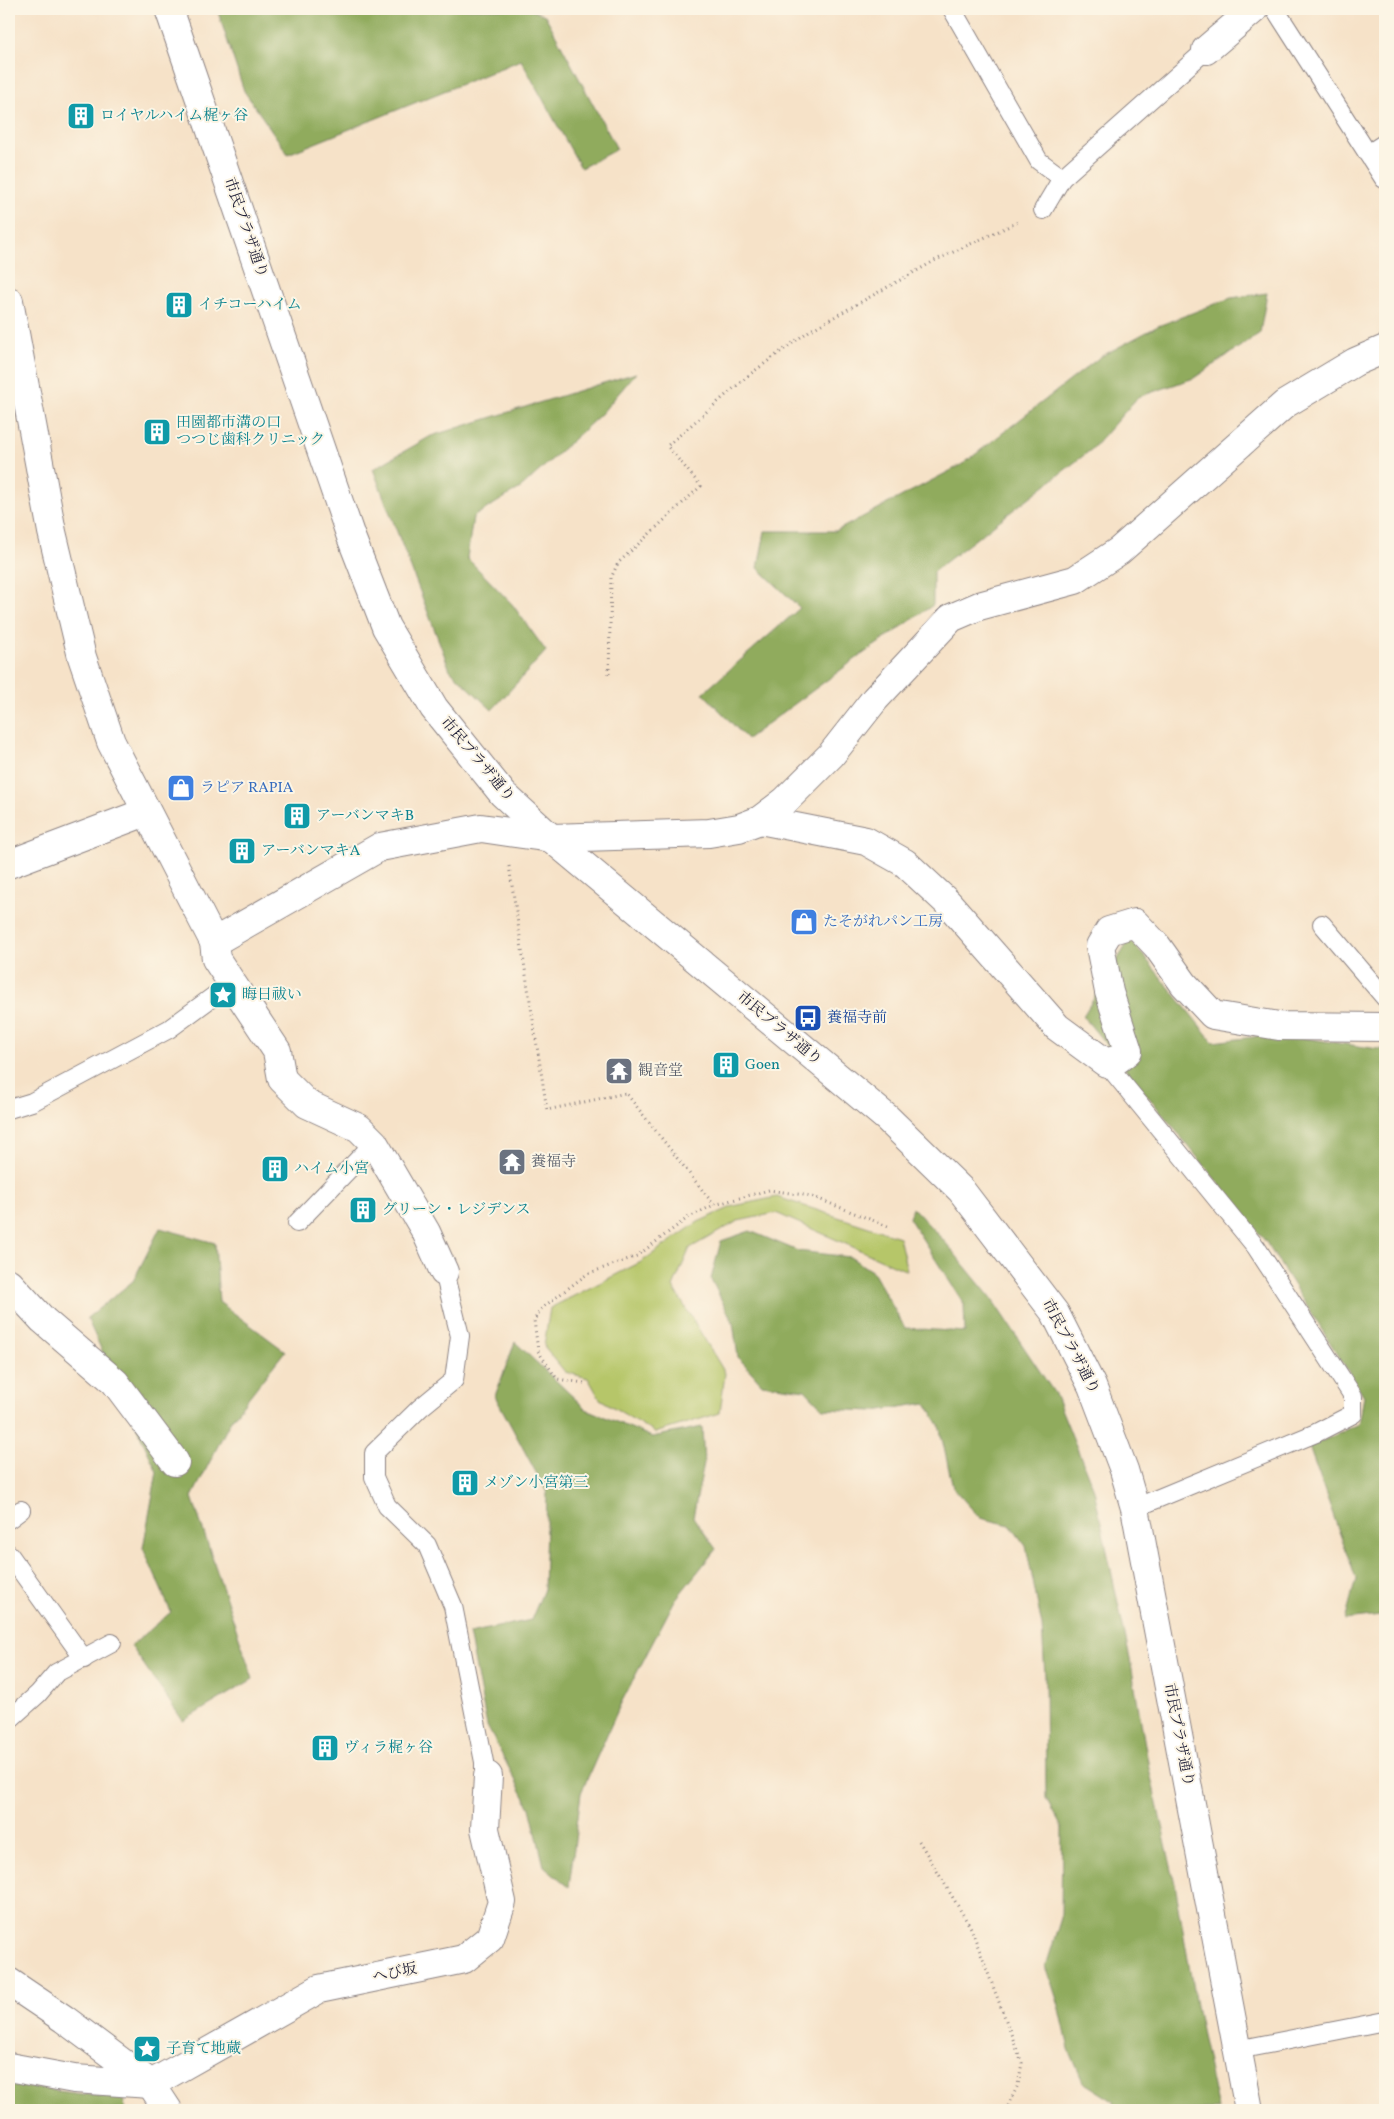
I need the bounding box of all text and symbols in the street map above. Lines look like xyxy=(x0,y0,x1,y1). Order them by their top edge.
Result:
building icon: ロイヤルハイム梶ヶ谷 xyxy=(66,101,96,131)
place label: ロイヤルハイム梶ヶ谷 xyxy=(100,106,248,127)
street label: 市民プラザ通り xyxy=(218,175,272,281)
building icon: イチコーハイム xyxy=(164,290,194,320)
place label: イチコーハイム xyxy=(198,295,302,316)
place label: 田園都市溝の口 つつじ歯科クリニック xyxy=(176,413,325,451)
building icon: 田園都市溝の口 つつじ歯科クリニック xyxy=(142,417,172,447)
street label: 市民プラザ通り xyxy=(435,713,519,807)
shop icon: ラピア RAPIA xyxy=(166,773,196,803)
place label: ラピア RAPIA xyxy=(200,778,294,799)
building icon: アーバンマキB xyxy=(282,801,312,831)
place label: アーバンマキB xyxy=(316,806,414,827)
building icon: アーバンマキA xyxy=(227,836,257,866)
place label: アーバンマキA xyxy=(261,841,361,862)
shop icon: たそがれパン工房 xyxy=(789,907,819,937)
place label: たそがれパン工房 xyxy=(823,912,943,933)
place icon: 晦日祓い xyxy=(208,980,238,1010)
place label: 晦日祓い xyxy=(242,985,302,1006)
street label: 市民プラザ通り xyxy=(732,987,826,1071)
bus stop icon: 養福寺前 xyxy=(793,1003,823,1033)
place label: 養福寺前 xyxy=(827,1008,887,1029)
building icon: Goen xyxy=(711,1050,741,1080)
place label: Goen xyxy=(745,1055,780,1076)
temple icon: 観音堂 xyxy=(604,1056,634,1086)
place label: 観音堂 xyxy=(638,1061,683,1082)
temple icon: 養福寺 xyxy=(497,1147,527,1177)
place label: 養福寺 xyxy=(531,1152,576,1173)
building icon: ハイム小宮 xyxy=(260,1154,290,1184)
place label: ハイム小宮 xyxy=(294,1159,369,1180)
building icon: グリーン・レジデンス xyxy=(348,1195,378,1225)
place label: グリーン・レジデンス xyxy=(382,1200,531,1221)
street label: 市民プラザ通り xyxy=(1036,1296,1104,1398)
building icon: メゾン小宮第三 xyxy=(450,1468,480,1498)
place label: メゾン小宮第三 xyxy=(484,1473,589,1494)
street label: 市民プラザ通り xyxy=(1158,1681,1198,1789)
building icon: ヴィラ梶ヶ谷 xyxy=(310,1733,340,1763)
place label: ヴィラ梶ヶ谷 xyxy=(344,1738,433,1759)
street label: へび坂 xyxy=(371,1959,419,1989)
place icon: 子育て地蔵 xyxy=(132,2034,162,2064)
place label: 子育て地蔵 xyxy=(166,2039,241,2060)

